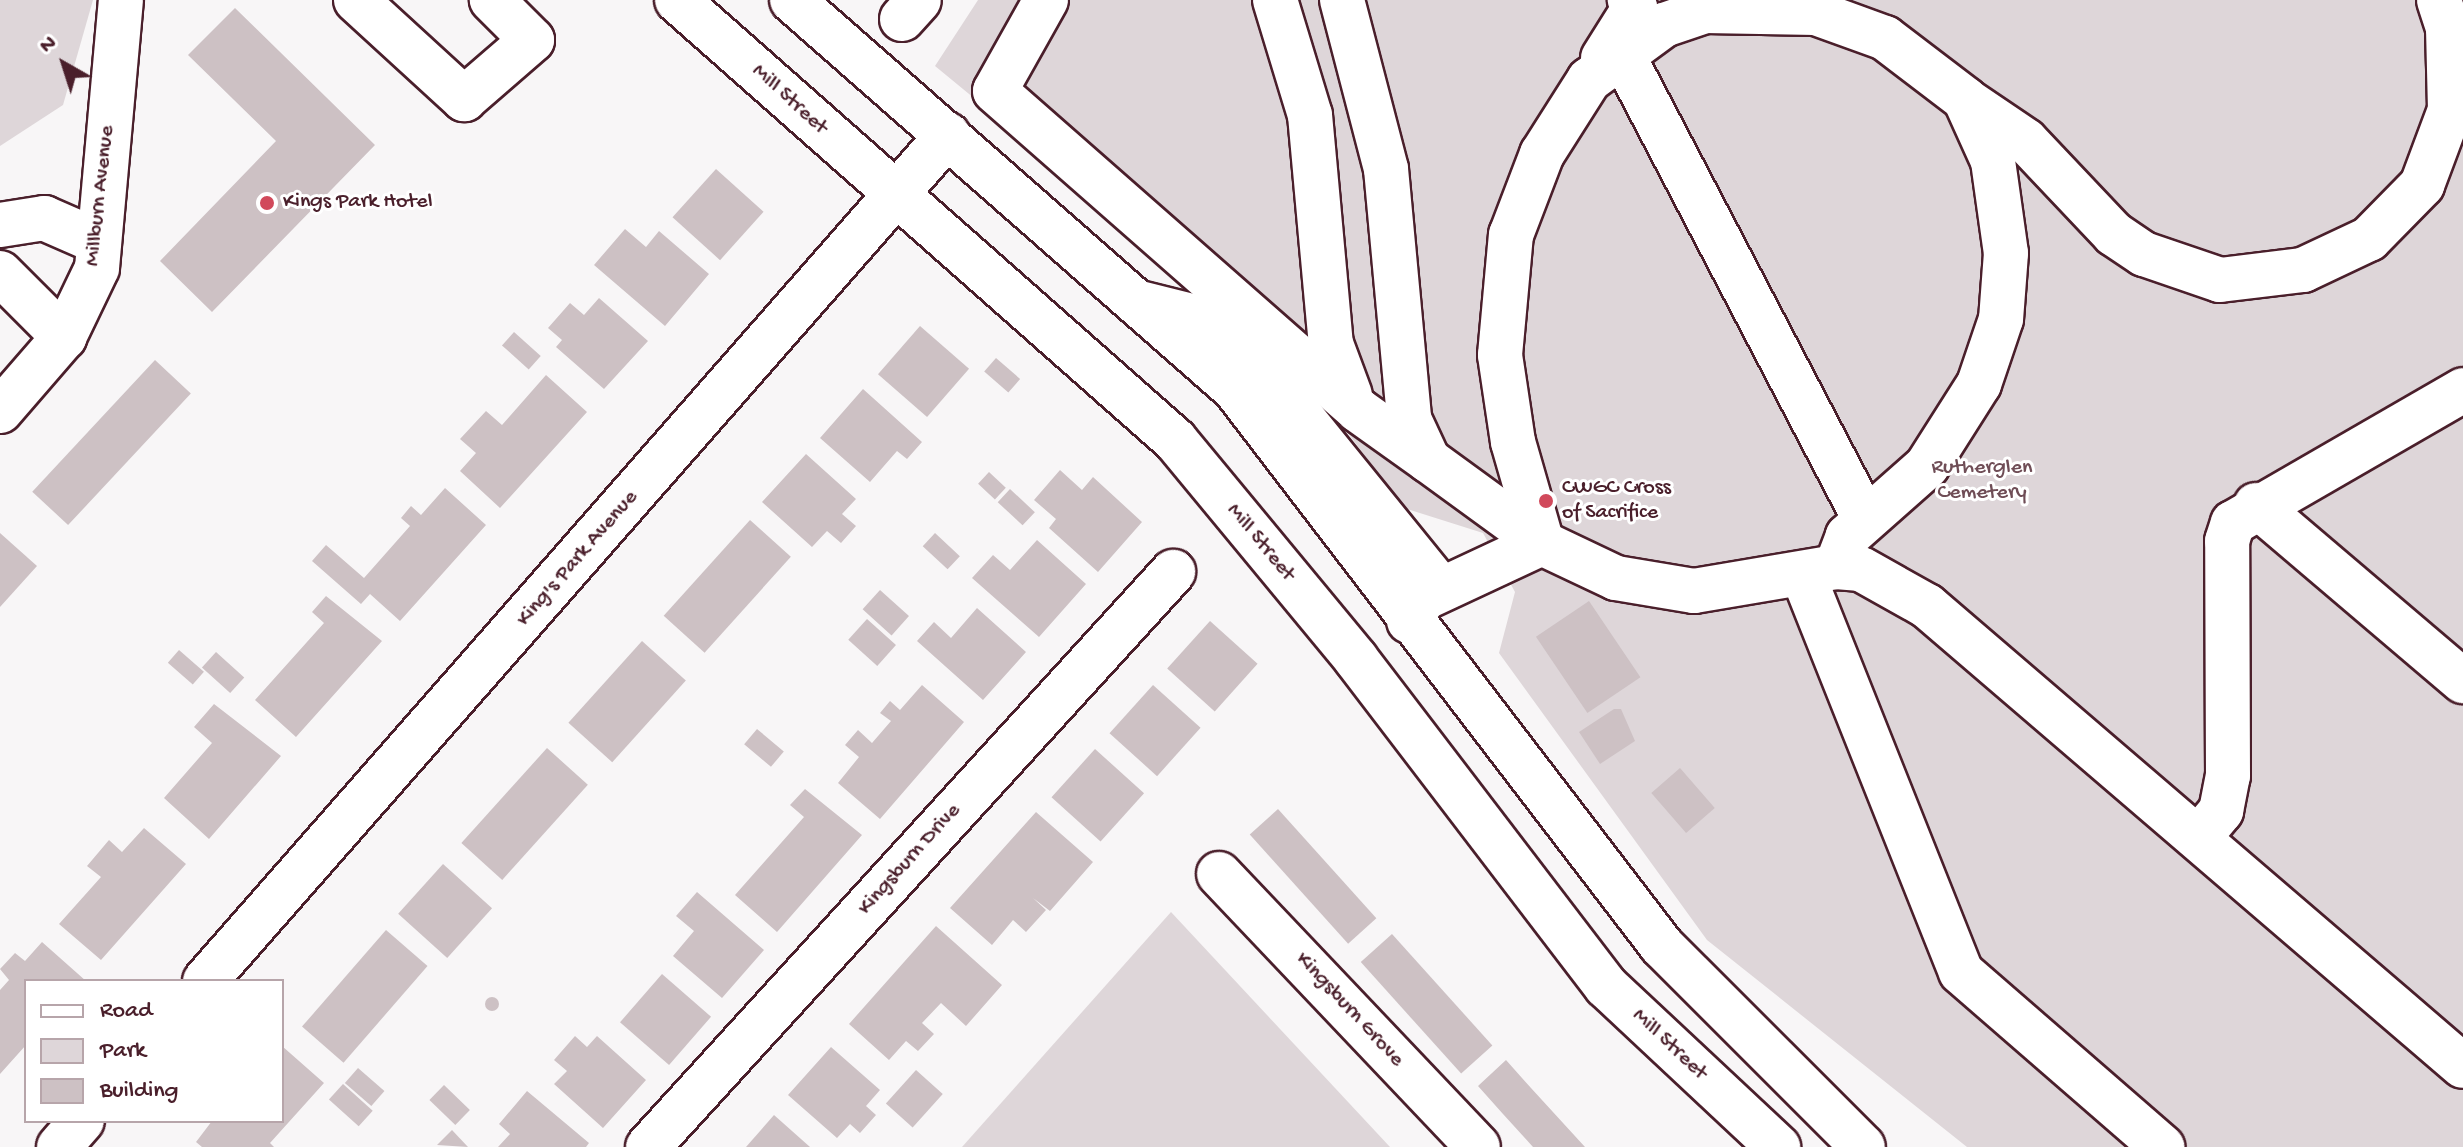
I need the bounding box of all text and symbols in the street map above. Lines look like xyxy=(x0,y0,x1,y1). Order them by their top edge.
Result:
north arrow xyxy=(24,24,104,104)
text: N xyxy=(35,31,63,60)
street label: Mill Street xyxy=(745,59,833,141)
street label: Millburn Avenue xyxy=(80,124,122,268)
place label: Kings Park Hotel xyxy=(283,190,432,216)
marker: Kings Park Hotel xyxy=(258,194,276,212)
park label: Rutherglen Cemetery xyxy=(1932,455,2032,506)
place label: CWGC Cross of Sacrifice xyxy=(1562,475,1671,526)
street label: King's Park Avenue xyxy=(512,485,644,633)
marker: CWGC Cross of Sacrifice xyxy=(1537,492,1555,510)
street label: Mill Street xyxy=(1220,499,1300,587)
street label: Kingsburn Drive xyxy=(853,799,967,921)
street label: Kingsburn Grove xyxy=(1289,947,1409,1073)
legend xyxy=(24,979,284,1123)
text: Road xyxy=(100,997,152,1026)
street label: Mill Street xyxy=(1626,1003,1712,1087)
text: Park xyxy=(100,1037,146,1066)
text: Building xyxy=(100,1077,178,1106)

